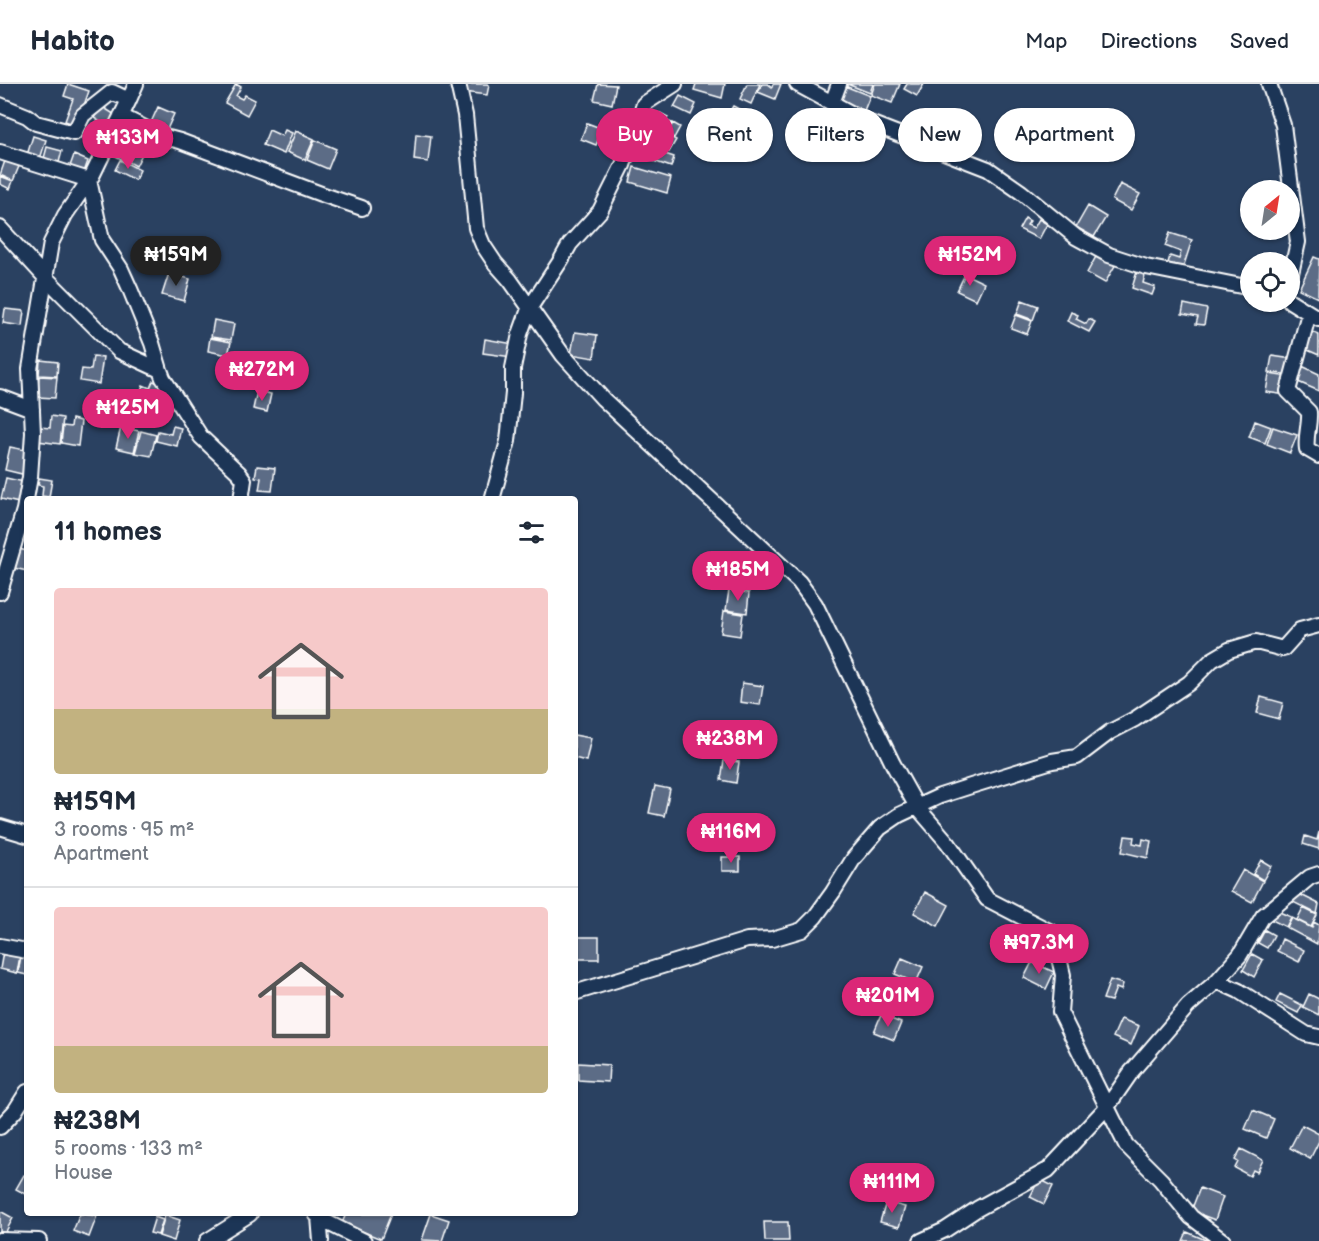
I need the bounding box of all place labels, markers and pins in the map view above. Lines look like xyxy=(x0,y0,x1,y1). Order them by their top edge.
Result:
pin: ₦133M xyxy=(86,119,170,170)
pin: ₦159M xyxy=(134,236,218,287)
pin: ₦152M xyxy=(928,236,1012,287)
pin: ₦272M xyxy=(220,351,304,402)
pin: ₦125M xyxy=(86,389,170,440)
pin: ₦185M xyxy=(696,551,780,602)
pin: ₦238M xyxy=(688,720,772,771)
pin: ₦116M xyxy=(689,813,773,864)
pin: ₦97.3M xyxy=(990,924,1088,975)
pin: ₦201M xyxy=(846,977,930,1028)
pin: ₦111M xyxy=(850,1163,934,1214)

